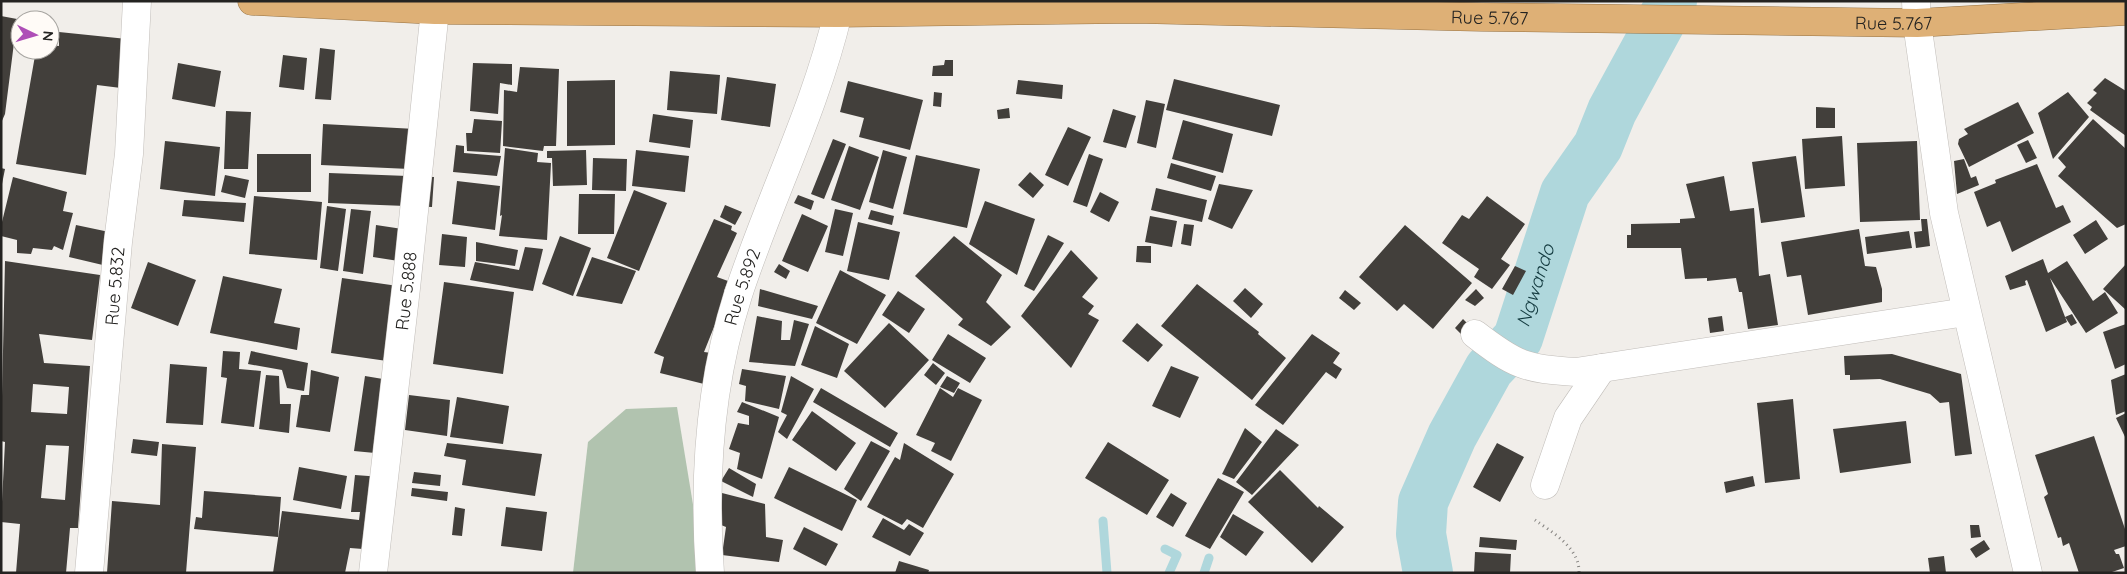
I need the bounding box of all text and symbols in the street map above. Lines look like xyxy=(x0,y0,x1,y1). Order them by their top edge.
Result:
street label: Rue 5.767 xyxy=(1451,5,1529,29)
north arrow xyxy=(10,10,60,60)
street label: Rue 5.767 xyxy=(1855,11,1933,35)
text: N xyxy=(39,30,57,42)
water label: Ngwando xyxy=(1510,240,1560,330)
street label: Rue 5.892 xyxy=(718,245,765,328)
street label: Rue 5.832 xyxy=(99,246,129,326)
street label: Rue 5.888 xyxy=(390,250,421,331)

